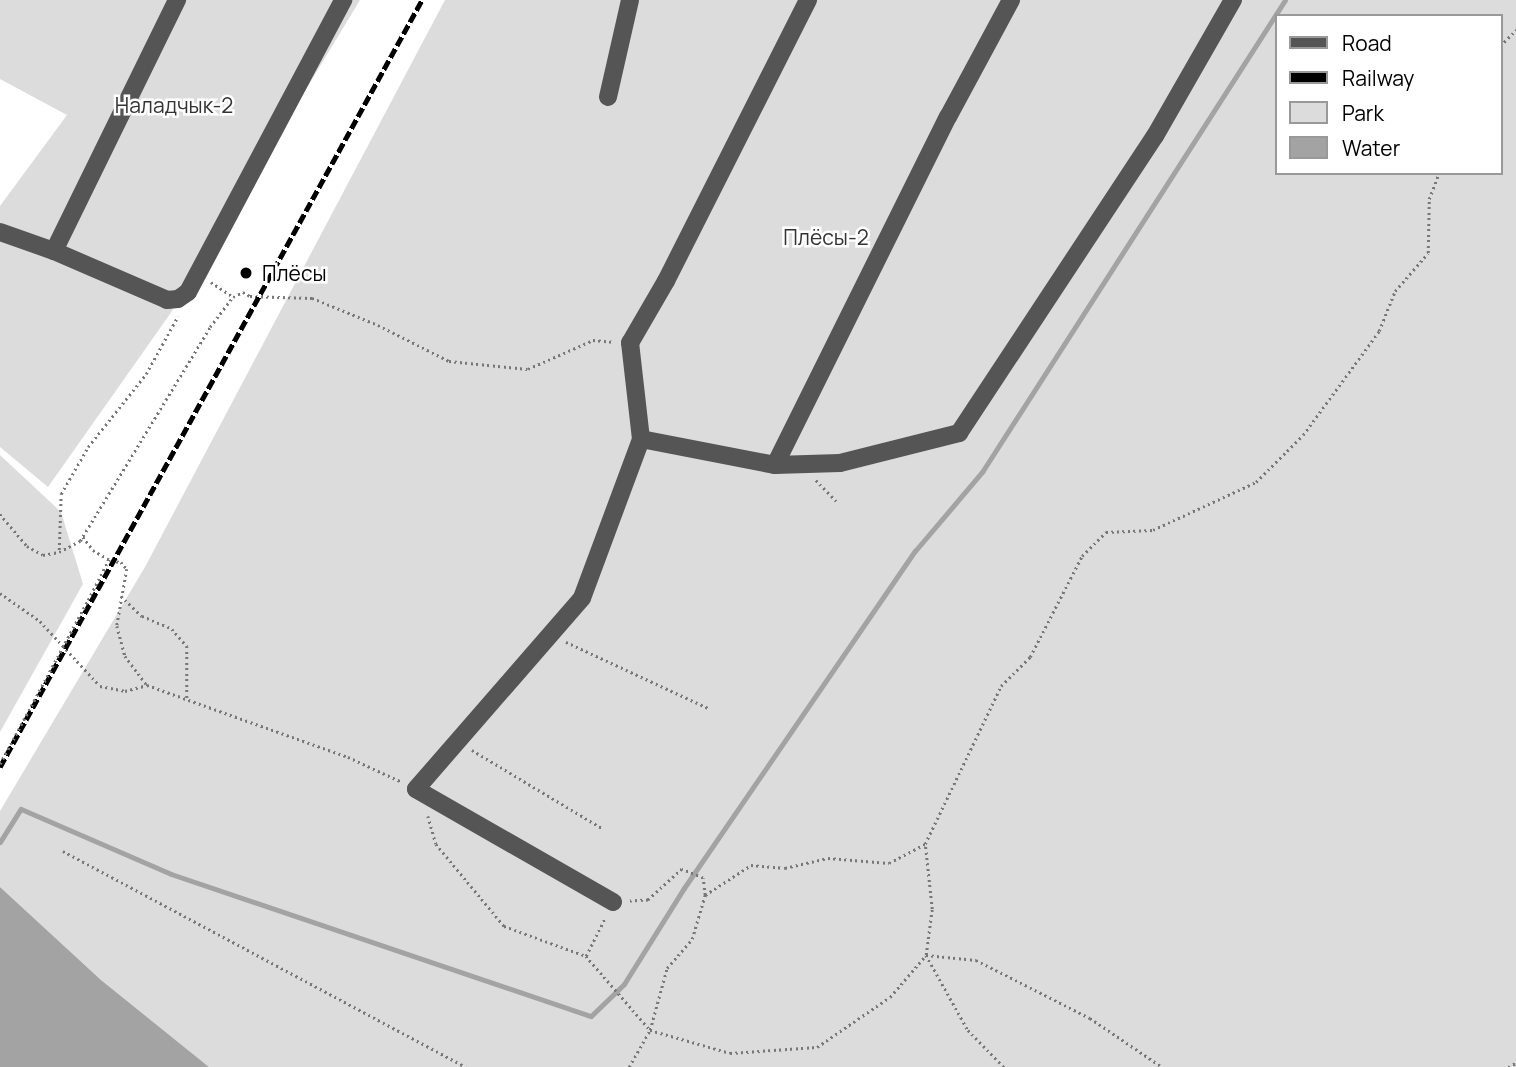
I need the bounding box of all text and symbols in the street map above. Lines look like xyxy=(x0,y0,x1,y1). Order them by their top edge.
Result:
legend xyxy=(1274,14,1502,175)
text: Road xyxy=(1342,29,1392,57)
text: Railway xyxy=(1342,64,1414,92)
park label: Наладчык-2 xyxy=(115,92,233,118)
text: Park xyxy=(1342,99,1384,127)
text: Water xyxy=(1342,134,1400,162)
park label: Плёсы-2 xyxy=(783,224,869,250)
place label: Плёсы xyxy=(262,260,327,286)
marker: Плёсы xyxy=(236,263,256,283)

